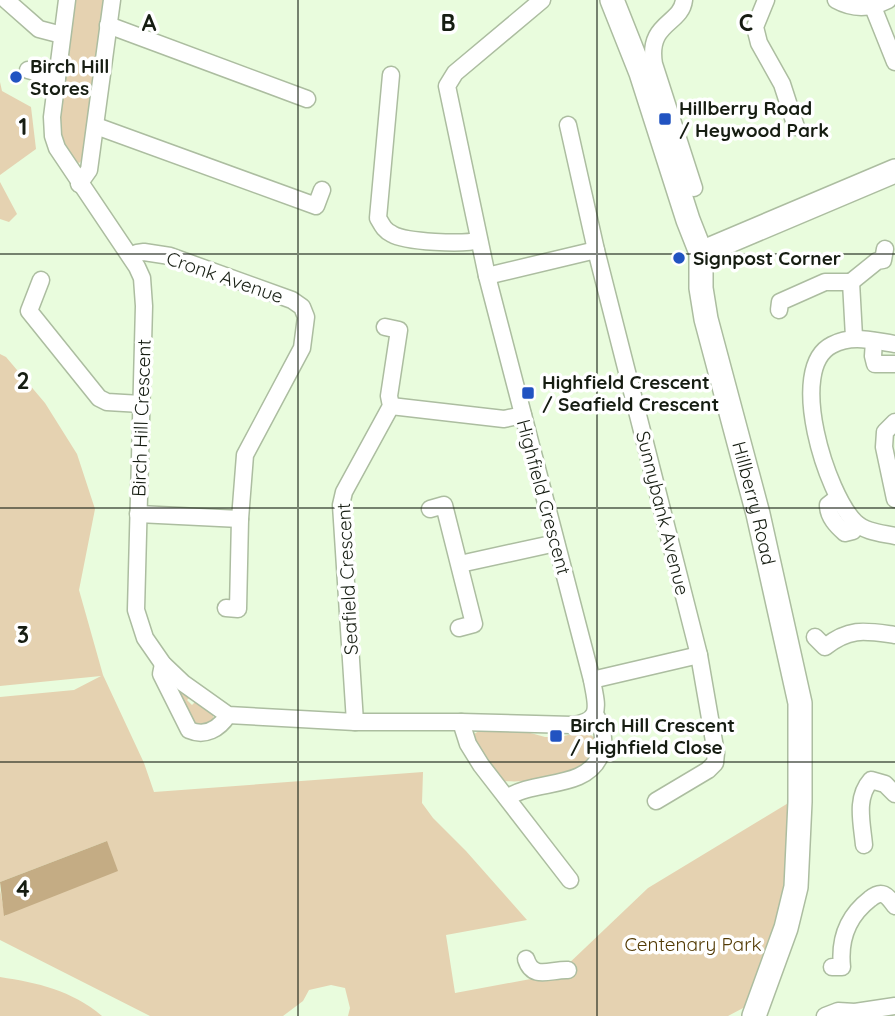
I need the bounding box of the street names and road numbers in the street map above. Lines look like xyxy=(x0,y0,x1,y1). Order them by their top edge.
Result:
street label: Cronk Avenue xyxy=(163,246,287,308)
street label: Birch Hill Crescent xyxy=(126,339,156,497)
street label: Highfield Crescent xyxy=(512,417,576,577)
street label: Sunnybank Avenue xyxy=(631,428,695,598)
street label: Hillberry Road xyxy=(727,439,781,567)
street label: Seafield Crescent xyxy=(331,502,363,656)

